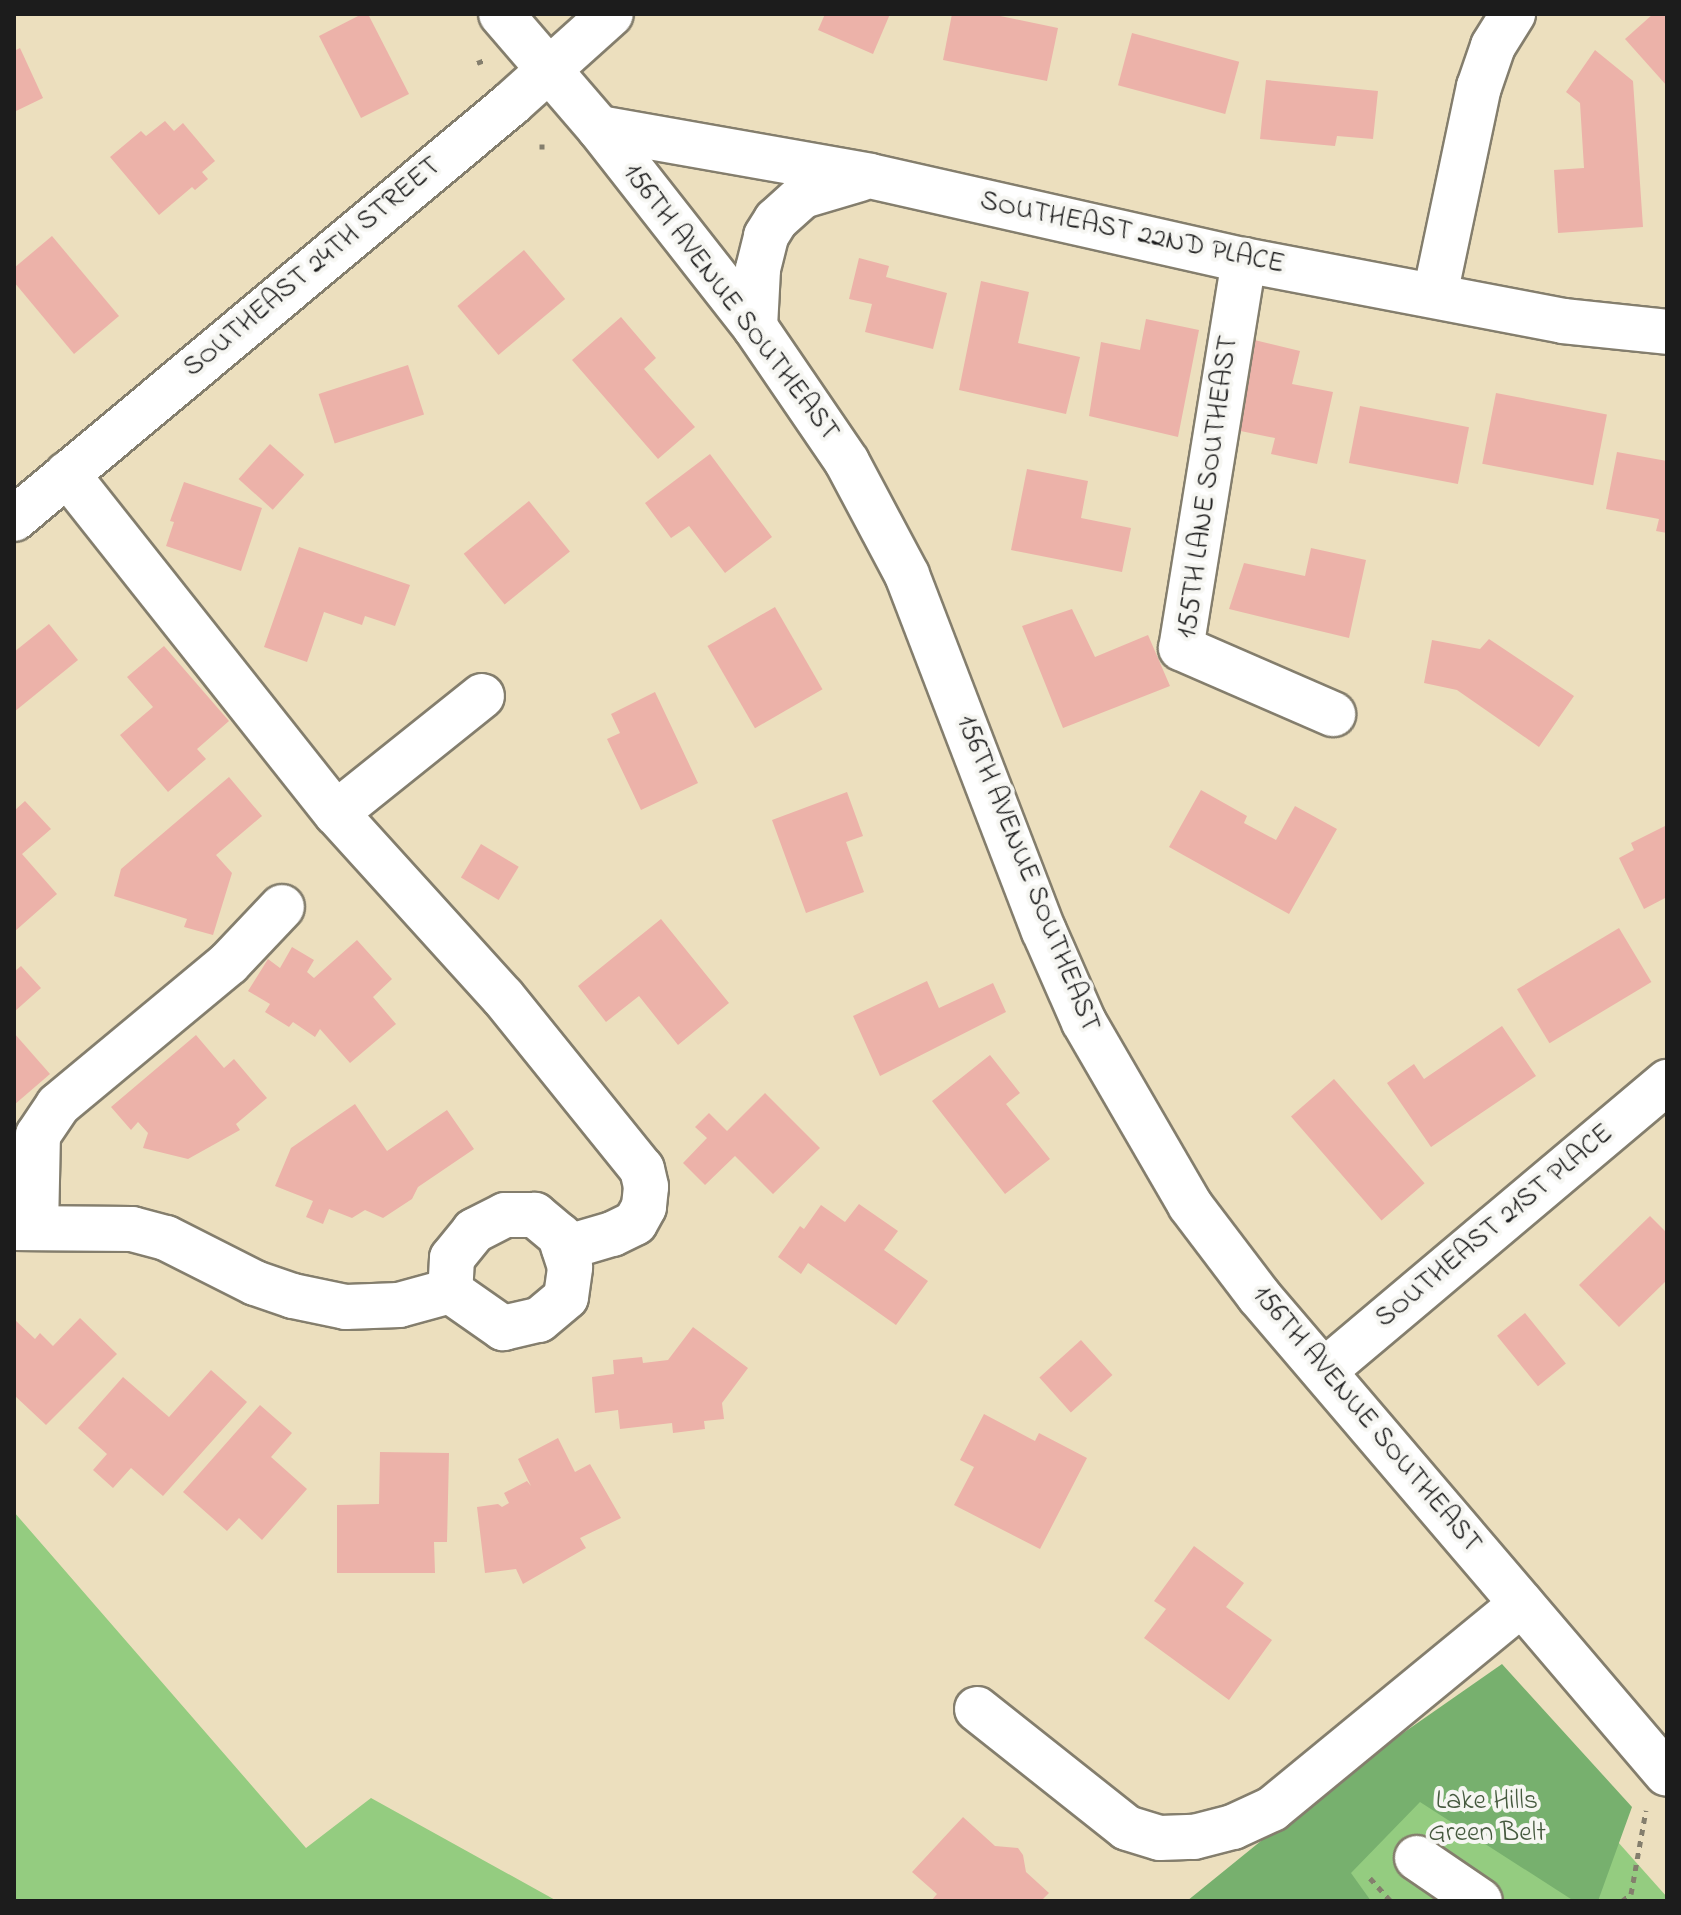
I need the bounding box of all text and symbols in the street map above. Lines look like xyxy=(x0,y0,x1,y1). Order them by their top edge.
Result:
street label: SOUTHEAST 24TH STREET xyxy=(177,150,449,386)
street label: 156TH AVENUE SOUTHEAST xyxy=(615,157,845,449)
street label: SOUTHEAST 22ND PLACE xyxy=(977,185,1287,283)
street label: 155TH LANE SOUTHEAST xyxy=(1171,333,1247,641)
street label: 156TH AVENUE SOUTHEAST xyxy=(948,710,1106,1038)
street label: SOUTHEAST 21ST PLACE xyxy=(1369,1118,1621,1336)
street label: 156TH AVENUE SOUTHEAST xyxy=(1244,1279,1488,1561)
park label: Lake Hills Green Belt xyxy=(1428,1785,1546,1851)

